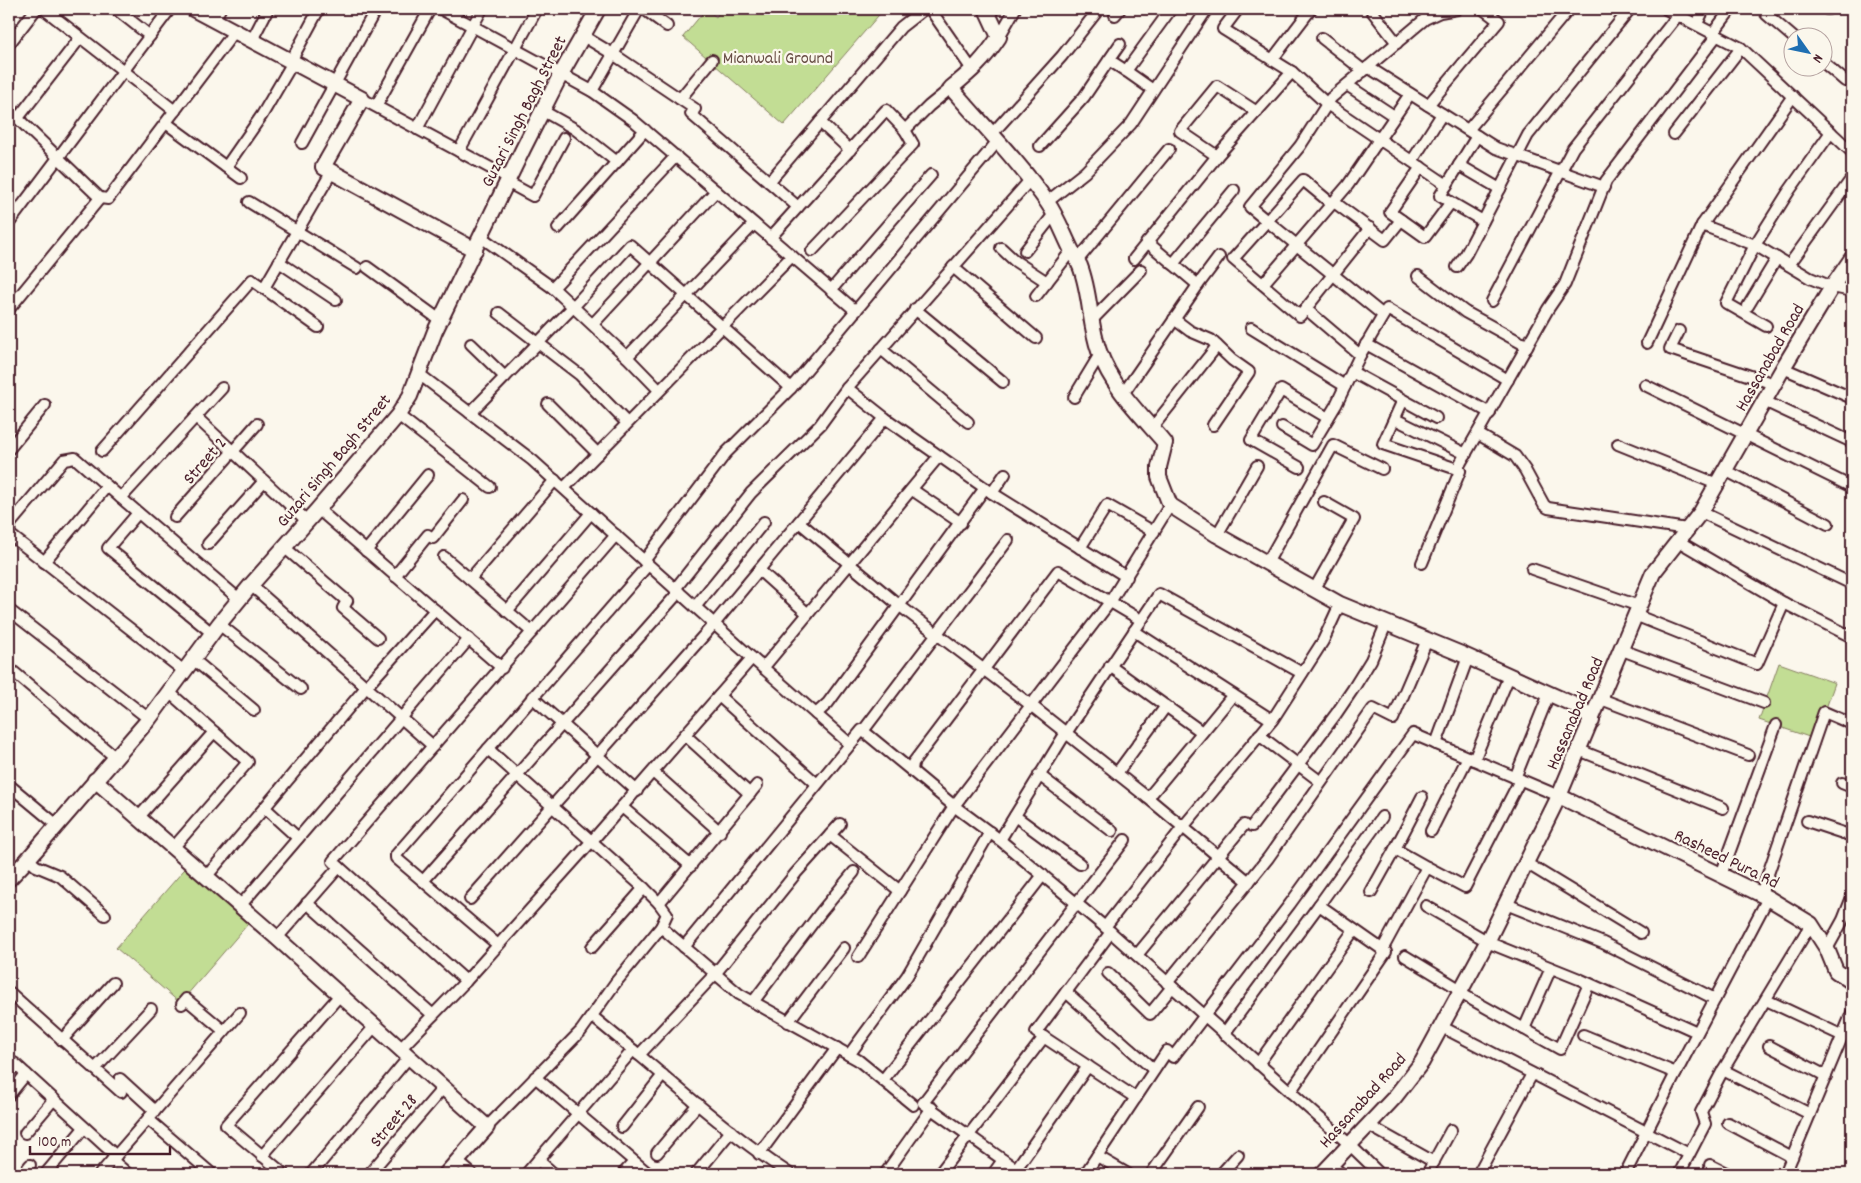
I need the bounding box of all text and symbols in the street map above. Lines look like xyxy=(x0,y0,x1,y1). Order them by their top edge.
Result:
north arrow xyxy=(1784,28,1834,78)
street label: Guzari Singh Bagh Street xyxy=(476,32,574,192)
park label: Mianwali Ground xyxy=(723,47,833,72)
text: N xyxy=(1807,50,1827,66)
street label: Hassanabad Road xyxy=(1730,300,1812,417)
street label: Guzari Singh Bagh Street xyxy=(272,389,398,534)
street label: Street 2 xyxy=(178,432,234,491)
street label: Hassanabad Road xyxy=(1541,654,1611,774)
street label: Rasheed Pura Rd xyxy=(1669,824,1783,896)
street label: Hassanabad Road xyxy=(1314,1049,1413,1155)
street label: Street 28 xyxy=(365,1089,425,1154)
scale bar xyxy=(30,1123,170,1155)
text: 100 m xyxy=(38,1132,71,1154)

